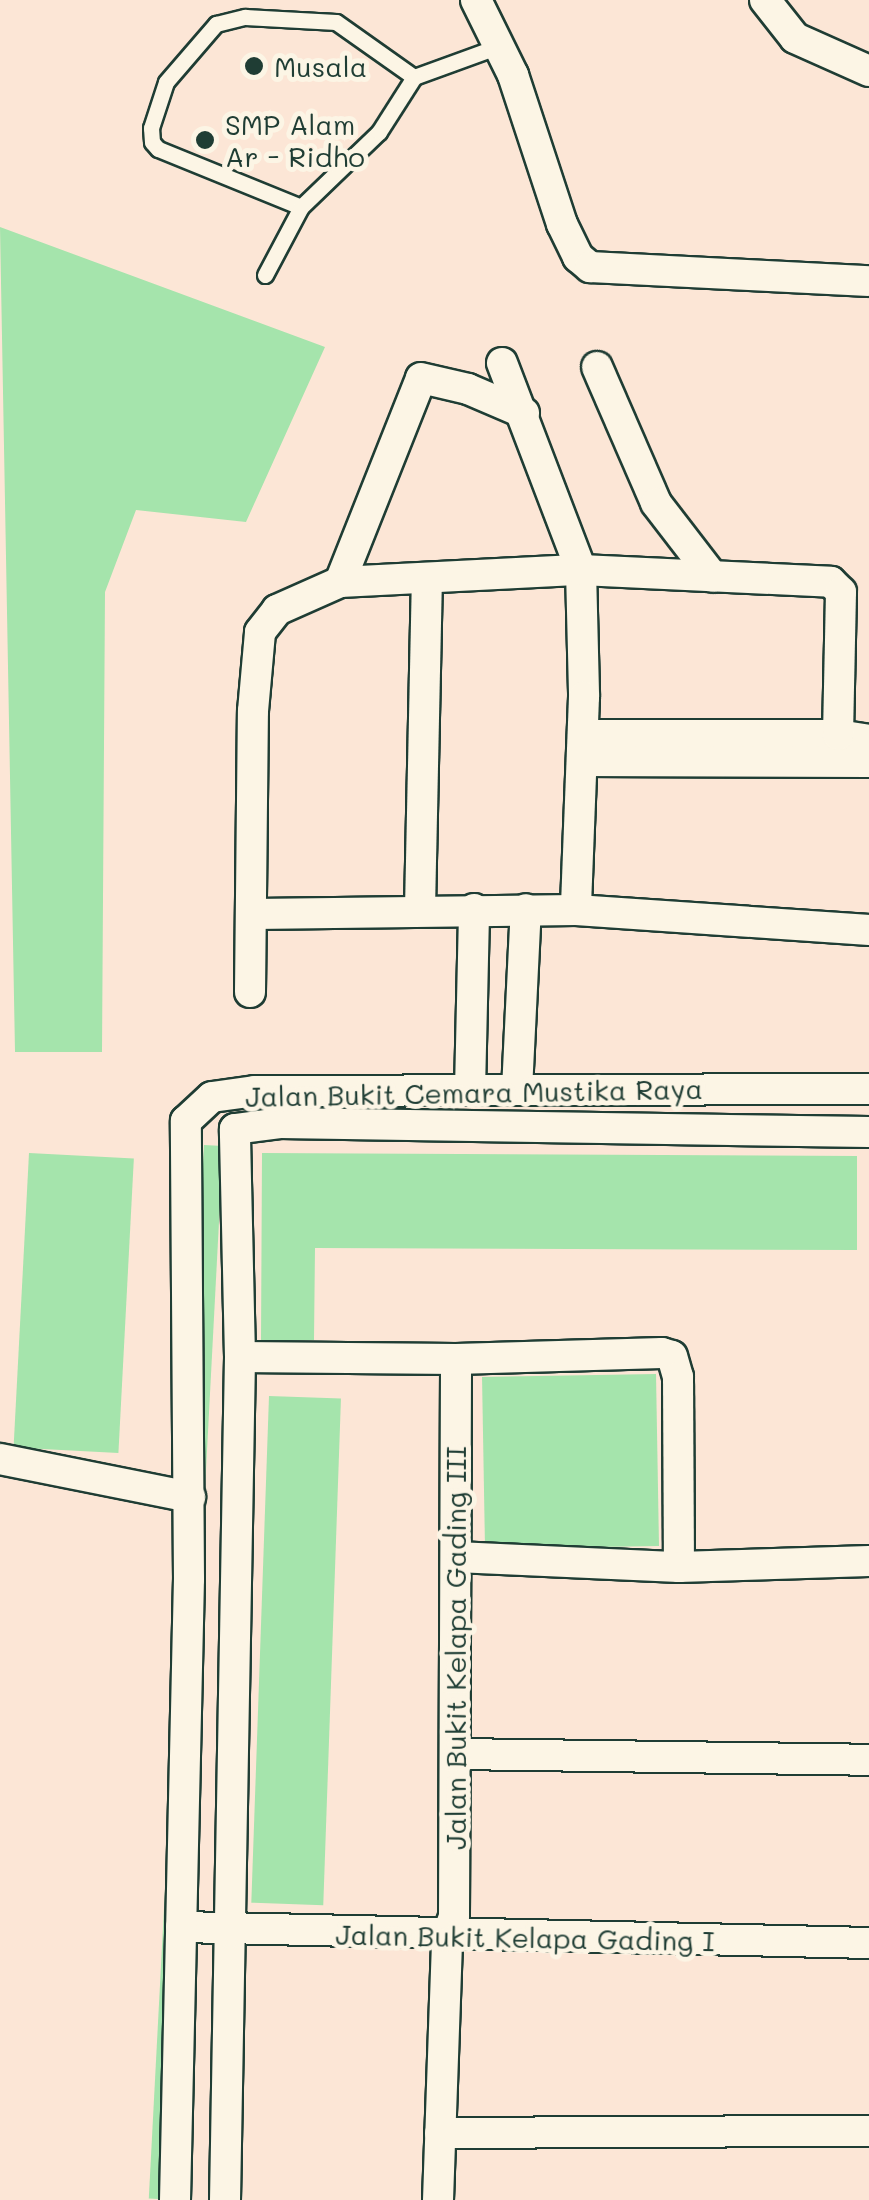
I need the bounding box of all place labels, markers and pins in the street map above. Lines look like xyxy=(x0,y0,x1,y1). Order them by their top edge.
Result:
place label: Musala xyxy=(274,49,367,83)
marker: Musala xyxy=(243,55,265,77)
place label: SMP Alam Ar - Ridho xyxy=(225,107,365,173)
marker: SMP Alam Ar - Ridho xyxy=(194,129,216,151)

